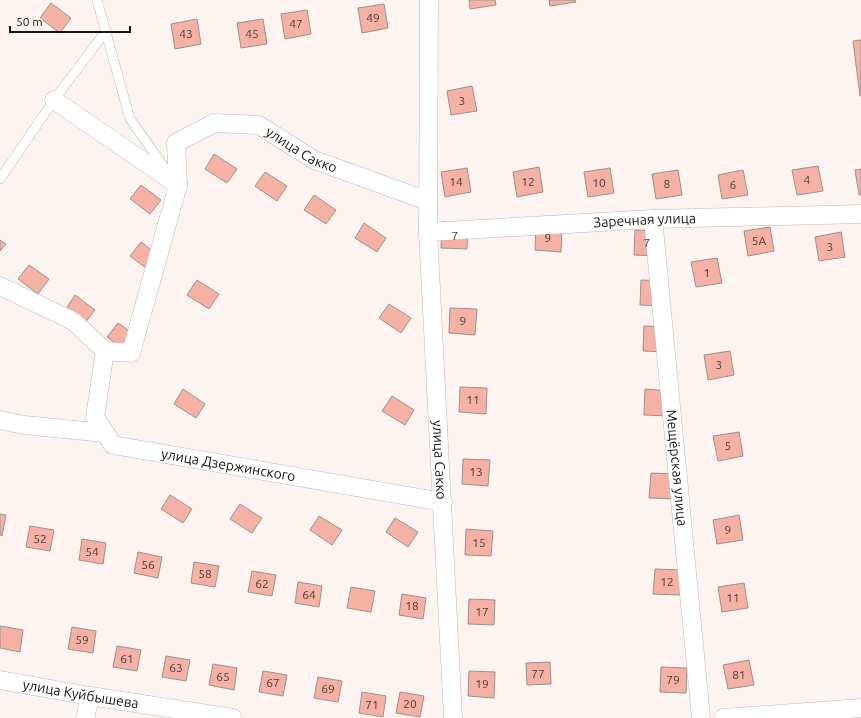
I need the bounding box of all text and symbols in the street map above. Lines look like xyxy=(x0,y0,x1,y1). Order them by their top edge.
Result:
scale bar xyxy=(10,8,130,34)
house number: 49 xyxy=(366,11,380,24)
text: 50 m xyxy=(16,15,43,28)
house number: 47 xyxy=(289,17,303,30)
house number: 43 xyxy=(179,27,193,40)
house number: 45 xyxy=(245,27,259,40)
house number: 3 xyxy=(459,94,465,107)
street label: улица Сакко xyxy=(263,123,339,176)
house number: 4 xyxy=(804,173,811,186)
house number: 14 xyxy=(449,175,463,188)
house number: 12 xyxy=(521,175,535,188)
house number: 10 xyxy=(592,176,606,189)
house number: 8 xyxy=(664,177,671,190)
house number: 6 xyxy=(730,178,737,191)
street label: Заречная улица xyxy=(593,210,696,230)
house number: 7 xyxy=(452,229,458,242)
house number: 9 xyxy=(545,231,551,244)
house number: 5А xyxy=(752,234,766,247)
house number: 7 xyxy=(644,236,650,249)
house number: 3 xyxy=(827,240,833,253)
house number: 1 xyxy=(704,266,710,279)
house number: 9 xyxy=(460,314,466,327)
house number: 3 xyxy=(716,358,722,371)
house number: 11 xyxy=(466,393,480,406)
street label: Мещёрская улица xyxy=(663,409,691,527)
street label: улица Сакко xyxy=(430,419,450,500)
house number: 5 xyxy=(725,439,731,452)
street label: улица Дзержинского xyxy=(160,445,297,484)
house number: 13 xyxy=(469,465,483,478)
house number: 9 xyxy=(725,523,731,536)
house number: 52 xyxy=(33,532,47,545)
house number: 15 xyxy=(472,536,486,549)
house number: 54 xyxy=(85,545,99,558)
house number: 56 xyxy=(141,558,155,571)
house number: 58 xyxy=(198,567,212,580)
house number: 12 xyxy=(660,575,674,588)
house number: 62 xyxy=(255,577,269,590)
house number: 64 xyxy=(302,588,316,601)
house number: 11 xyxy=(726,591,740,604)
house number: 18 xyxy=(405,599,419,612)
house number: 17 xyxy=(475,605,489,618)
house number: 59 xyxy=(75,633,89,646)
house number: 61 xyxy=(120,652,134,665)
house number: 63 xyxy=(169,661,183,674)
house number: 77 xyxy=(531,667,545,680)
house number: 81 xyxy=(732,668,746,681)
house number: 65 xyxy=(216,670,230,683)
house number: 79 xyxy=(666,673,680,686)
street label: улица Куйбышева xyxy=(22,676,140,711)
house number: 67 xyxy=(266,676,280,689)
house number: 19 xyxy=(475,677,489,690)
house number: 69 xyxy=(321,682,335,695)
house number: 20 xyxy=(403,697,417,710)
house number: 71 xyxy=(365,698,379,711)

